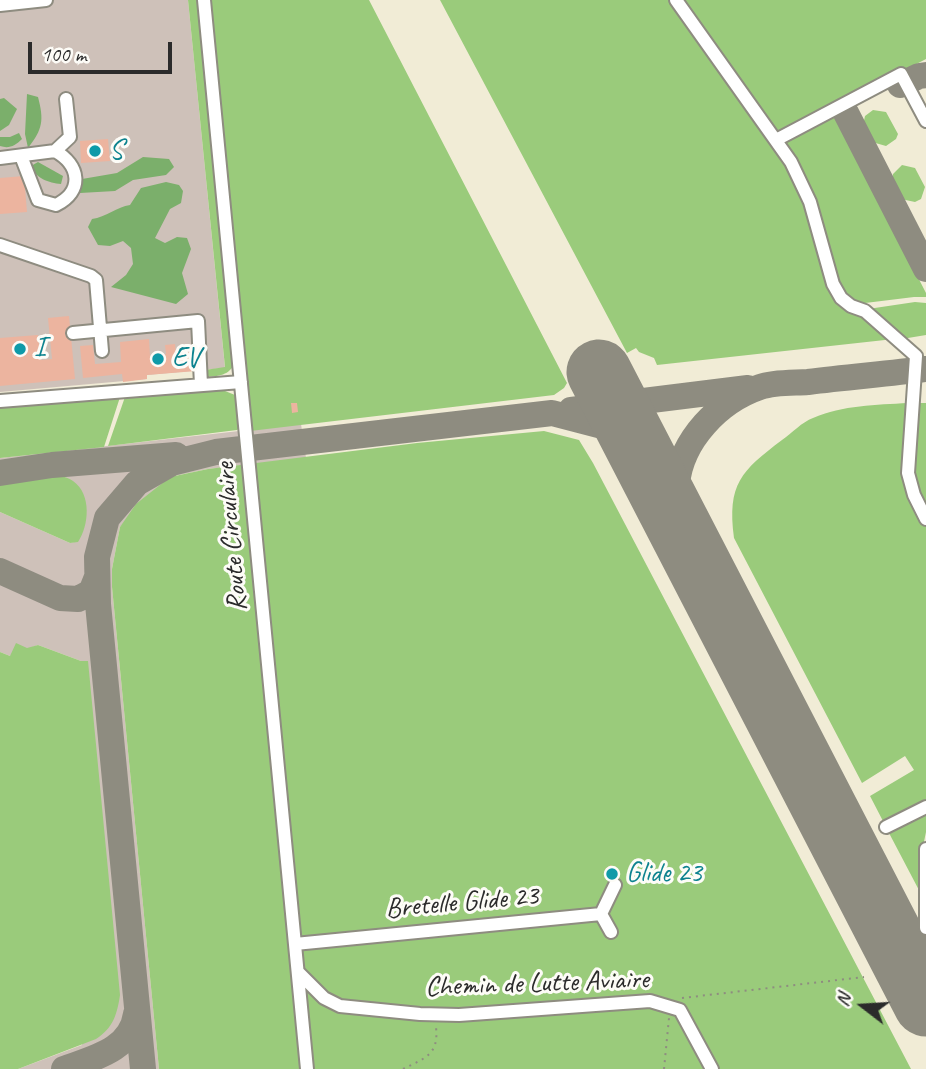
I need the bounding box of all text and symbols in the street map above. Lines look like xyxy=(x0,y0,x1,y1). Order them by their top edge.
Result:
scale bar xyxy=(32,28,175,72)
text: 100 m xyxy=(41,41,86,67)
place label: S xyxy=(109,134,123,168)
marker: S xyxy=(87,143,103,159)
place label: I xyxy=(34,332,45,366)
marker: I xyxy=(12,341,28,357)
place label: EV xyxy=(172,342,200,376)
marker: EV xyxy=(150,351,166,367)
street label: Route Circulaire xyxy=(209,461,255,613)
place label: Glide 23 xyxy=(626,857,702,891)
marker: Glide 23 xyxy=(604,866,620,882)
street label: Bretelle Glide 23 xyxy=(384,880,540,926)
street label: Chemin de Lutte Aviaire xyxy=(425,963,649,1005)
north arrow xyxy=(828,971,898,1041)
text: N xyxy=(830,991,856,1009)

